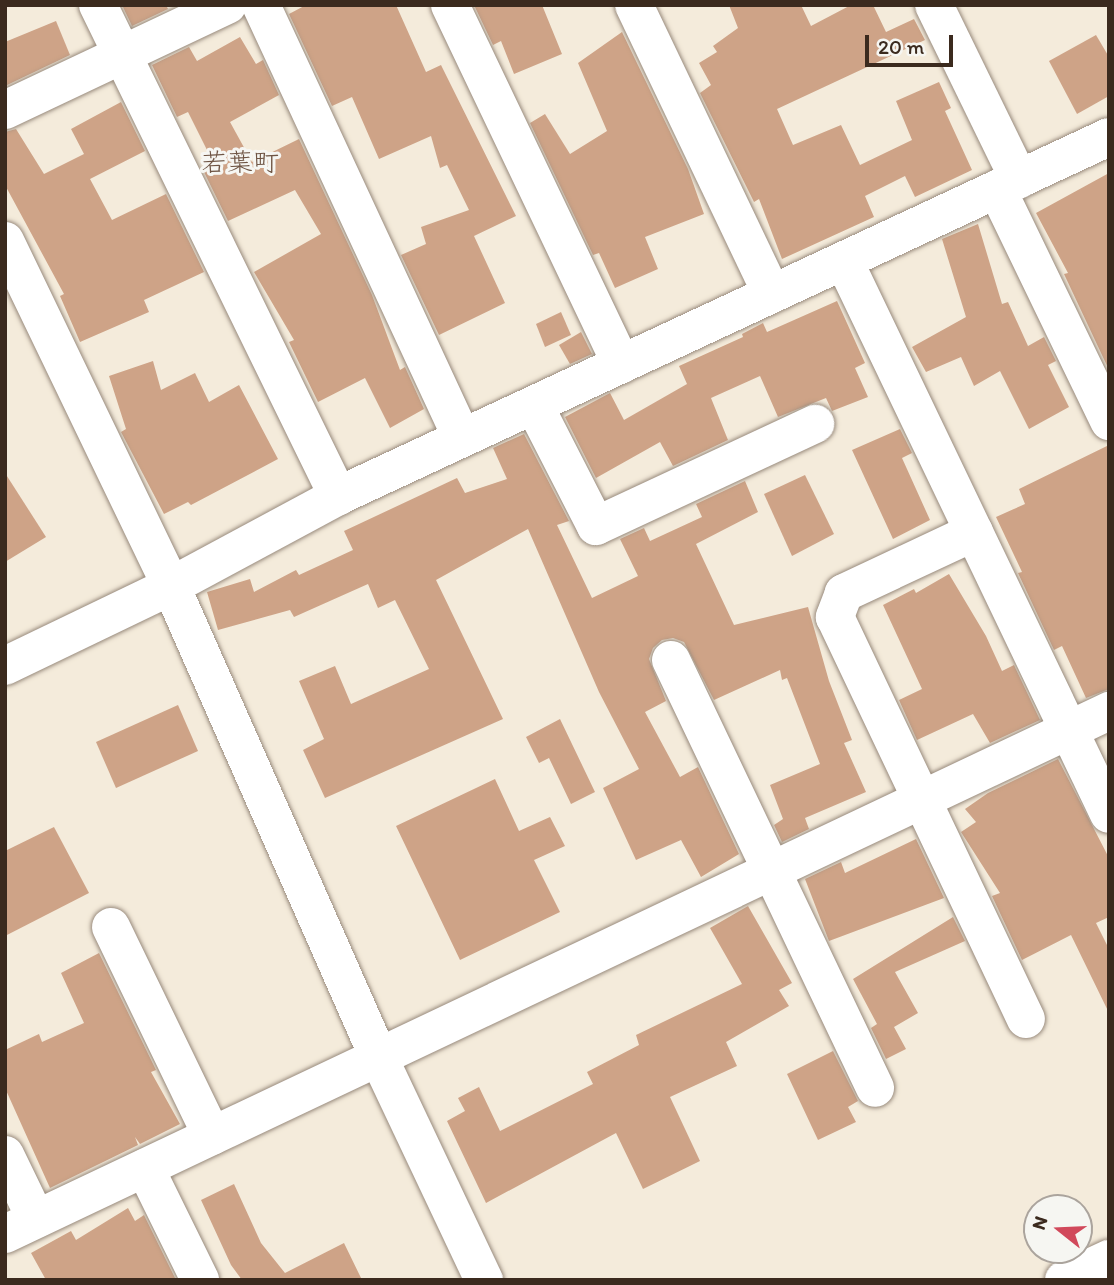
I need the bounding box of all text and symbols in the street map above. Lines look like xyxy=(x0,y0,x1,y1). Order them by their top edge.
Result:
scale bar xyxy=(869,21,956,65)
text: 20 m xyxy=(878,34,924,59)
district label: 若葉町 xyxy=(201,147,279,179)
north arrow xyxy=(1023,1194,1093,1264)
text: N xyxy=(1027,1213,1052,1233)

